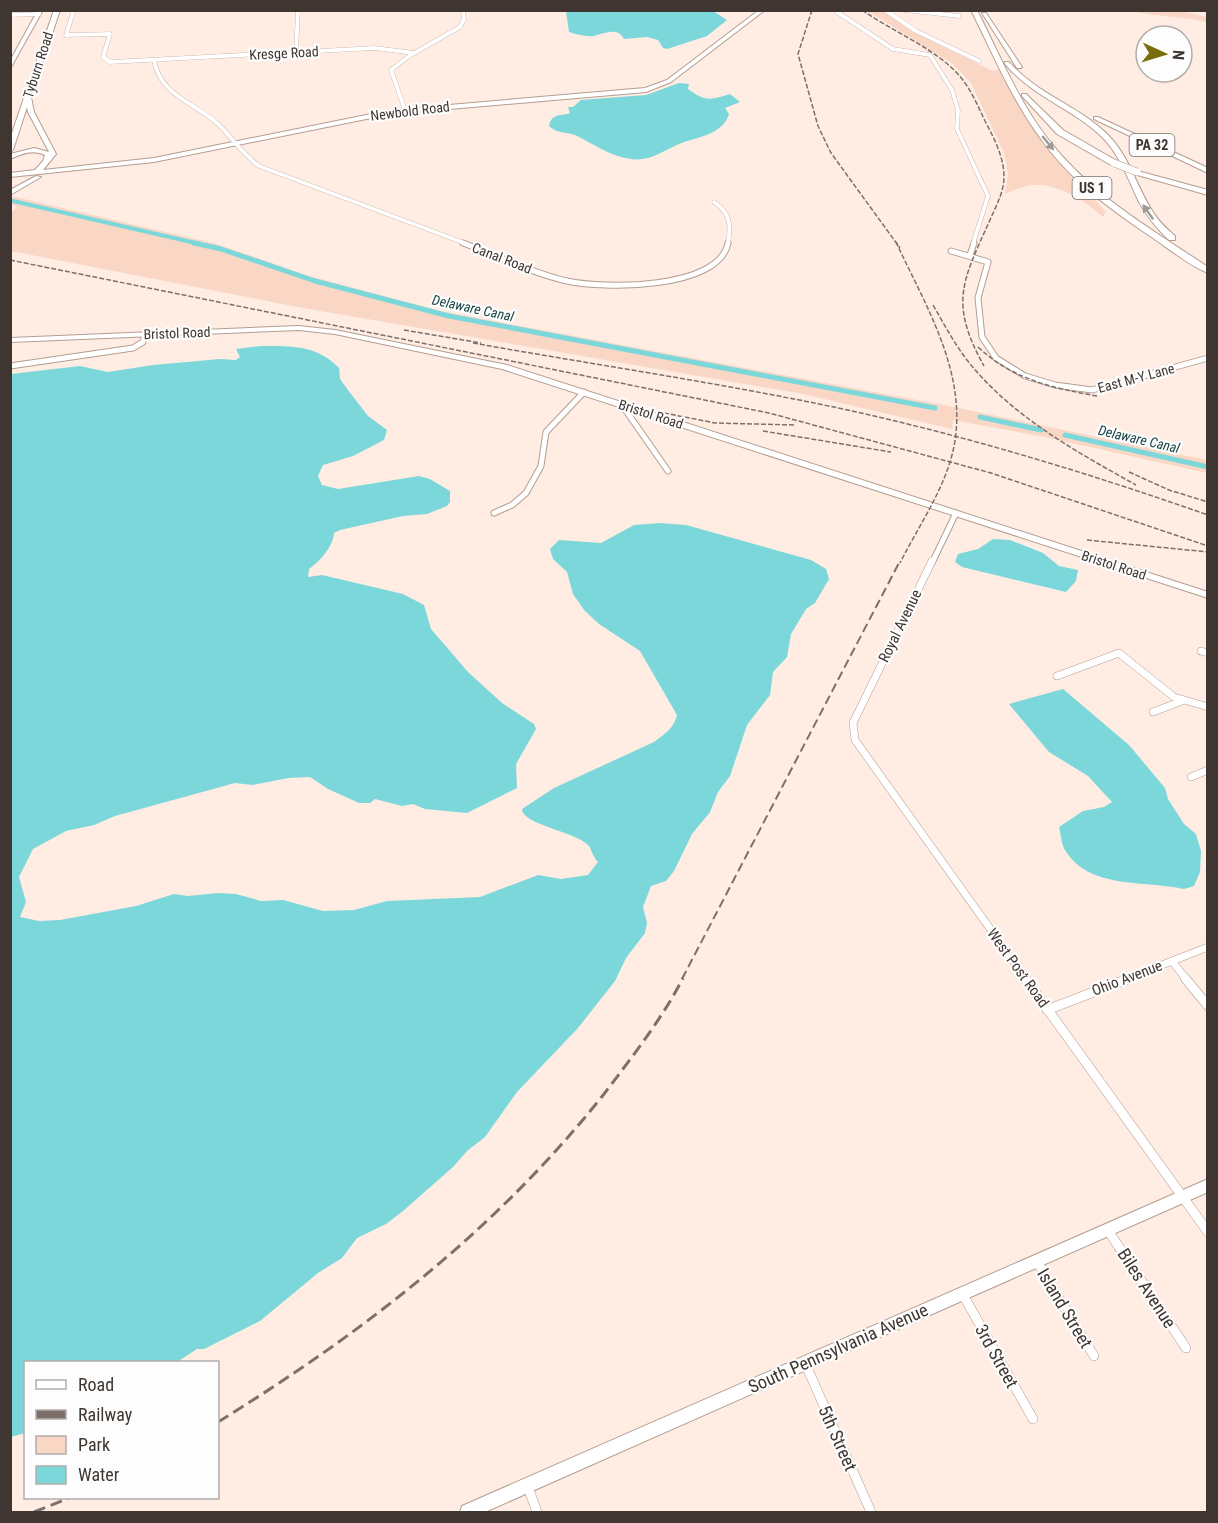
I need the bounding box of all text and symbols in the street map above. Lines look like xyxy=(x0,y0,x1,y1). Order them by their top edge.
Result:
north arrow xyxy=(1134,24,1194,84)
street label: Tyburn Road xyxy=(20,30,56,100)
street label: Kresge Road xyxy=(249,43,319,63)
text: N xyxy=(1169,49,1188,61)
street label: Newbold Road xyxy=(369,98,451,124)
road number: PA 32 xyxy=(1130,134,1174,156)
one-way arrow xyxy=(1042,136,1054,151)
road number: US 1 xyxy=(1072,177,1112,199)
one-way arrow xyxy=(1142,204,1154,220)
street label: Canal Road xyxy=(470,239,534,277)
water label: Delaware Canal xyxy=(431,292,516,325)
street label: Bristol Road xyxy=(143,324,211,342)
street label: East M-Y Lane xyxy=(1096,360,1177,396)
street label: Bristol Road xyxy=(617,396,685,432)
water label: Delaware Canal xyxy=(1097,422,1182,456)
street label: Bristol Road xyxy=(1080,547,1148,583)
street label: Royal Avenue xyxy=(875,587,925,665)
street label: West Post Road xyxy=(983,925,1053,1011)
street label: Ohio Avenue xyxy=(1089,956,1165,1000)
street label: Biles Avenue xyxy=(1113,1244,1181,1332)
street label: Island Street xyxy=(1033,1264,1097,1352)
street label: South Pennsylvania Avenue xyxy=(745,1299,931,1397)
street label: 3rd Street xyxy=(971,1321,1023,1391)
legend xyxy=(24,1361,219,1499)
text: Road xyxy=(78,1374,114,1395)
street label: 5th Street xyxy=(814,1402,862,1474)
text: Railway xyxy=(78,1404,133,1425)
text: Park xyxy=(78,1434,110,1455)
text: Water xyxy=(78,1464,120,1485)

